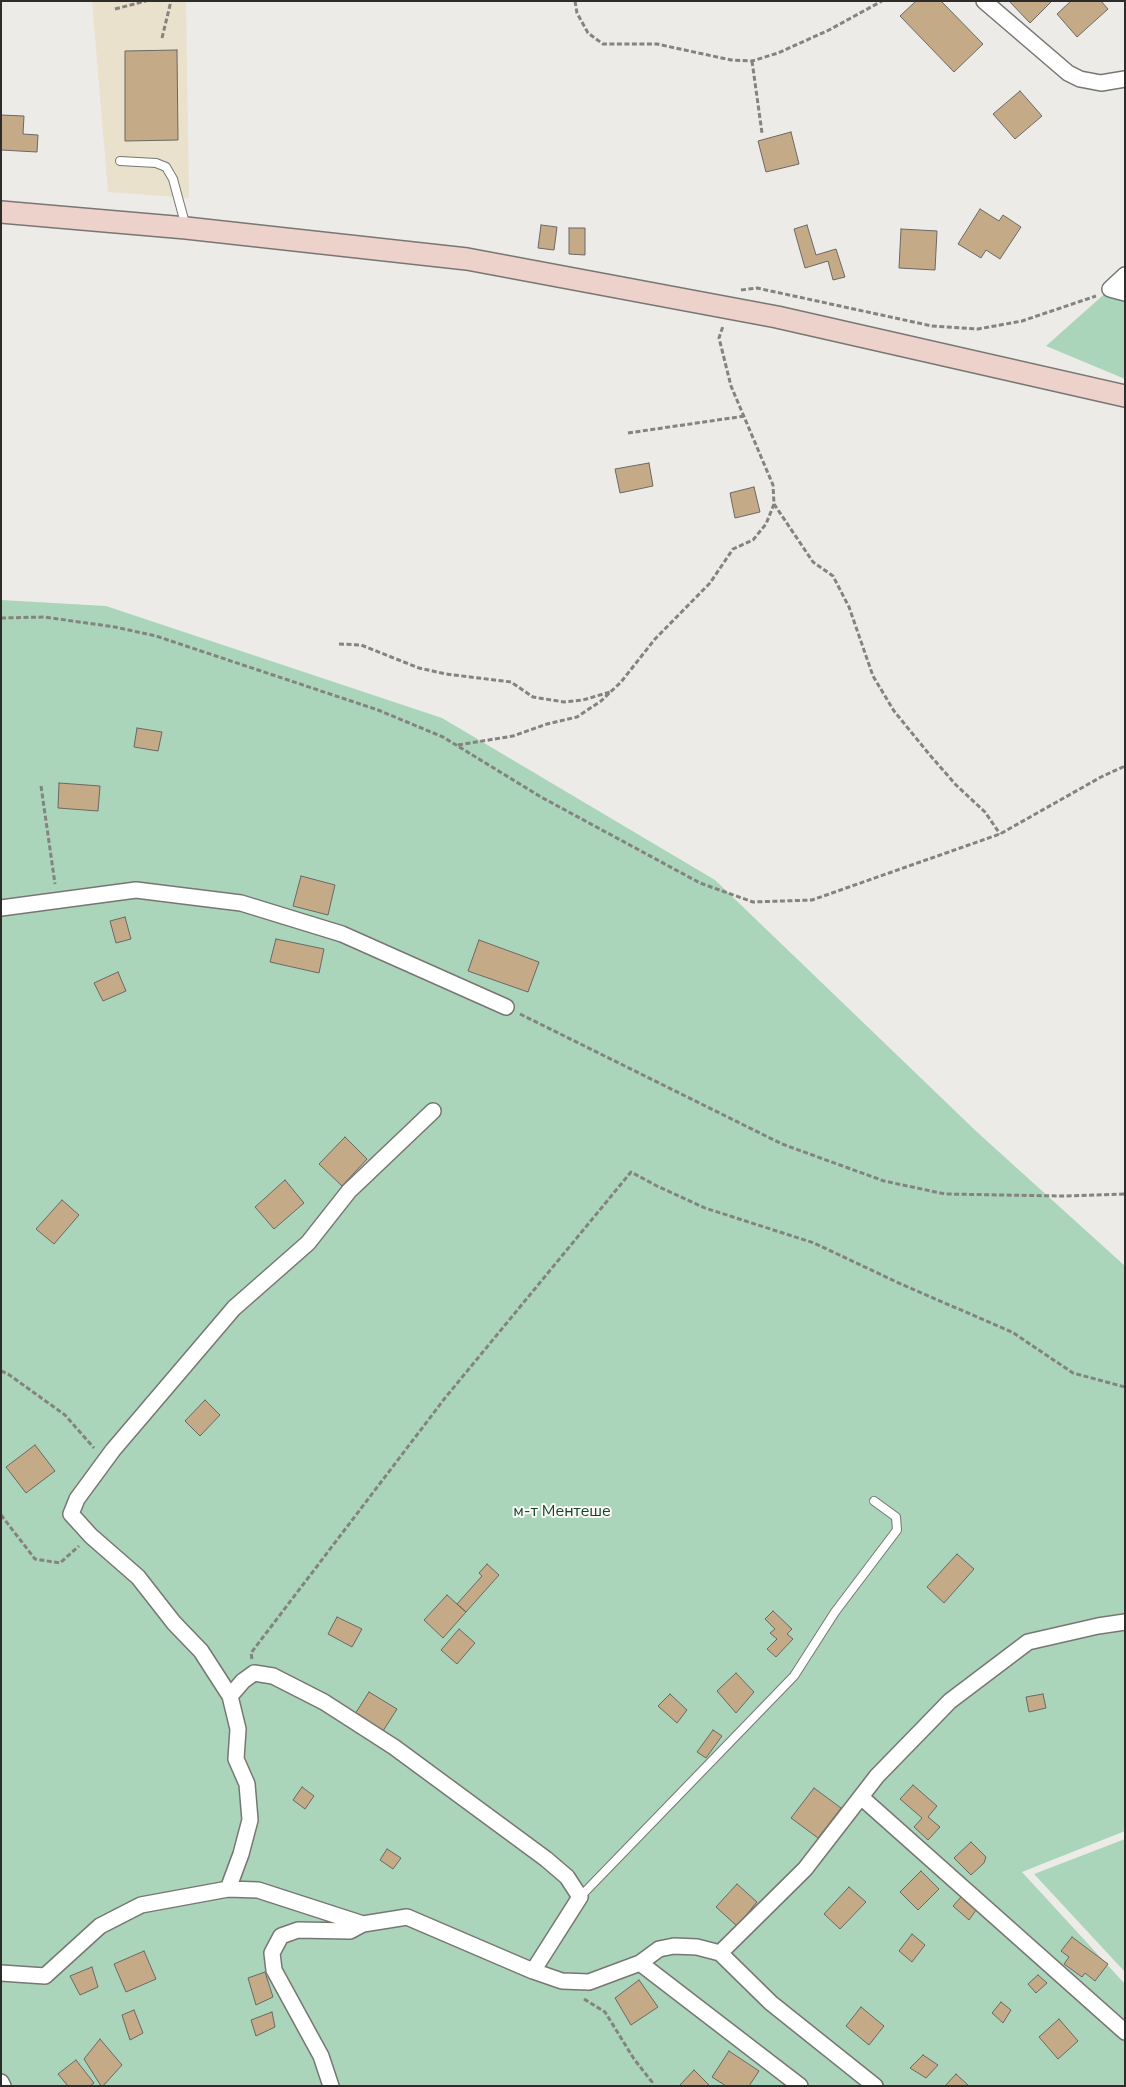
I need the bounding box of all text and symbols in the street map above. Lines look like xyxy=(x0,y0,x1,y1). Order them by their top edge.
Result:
park label: м-т Ментeше xyxy=(513,1502,611,1522)

